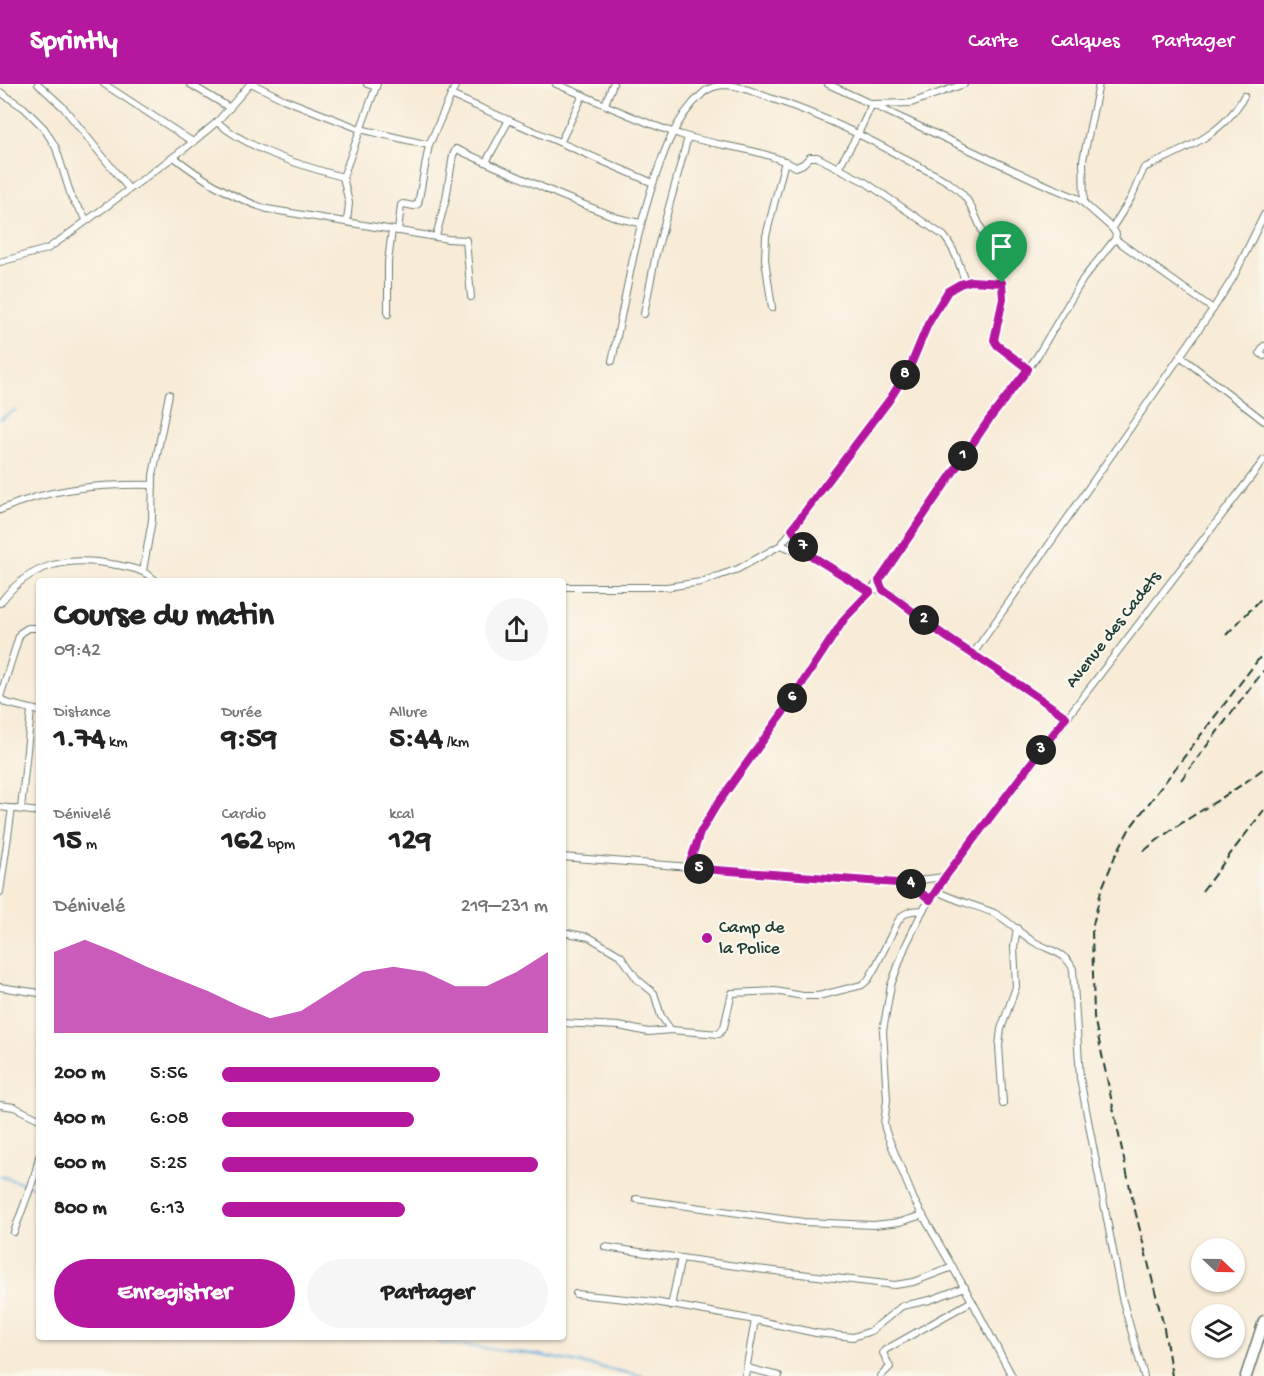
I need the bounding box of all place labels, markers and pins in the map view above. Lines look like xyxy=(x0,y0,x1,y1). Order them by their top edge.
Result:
pin xyxy=(976,221,1027,283)
pin: 8 xyxy=(890,360,920,390)
pin: 1 xyxy=(948,441,978,471)
pin: 7 xyxy=(788,532,818,562)
pin: 2 xyxy=(909,605,939,635)
pin: 6 xyxy=(777,683,807,713)
pin: 3 xyxy=(1026,735,1056,765)
pin: 5 xyxy=(684,854,714,884)
pin: 4 xyxy=(896,869,926,899)
place label: Camp de la Police xyxy=(719,918,785,960)
marker: Camp de la Police xyxy=(700,931,714,945)

